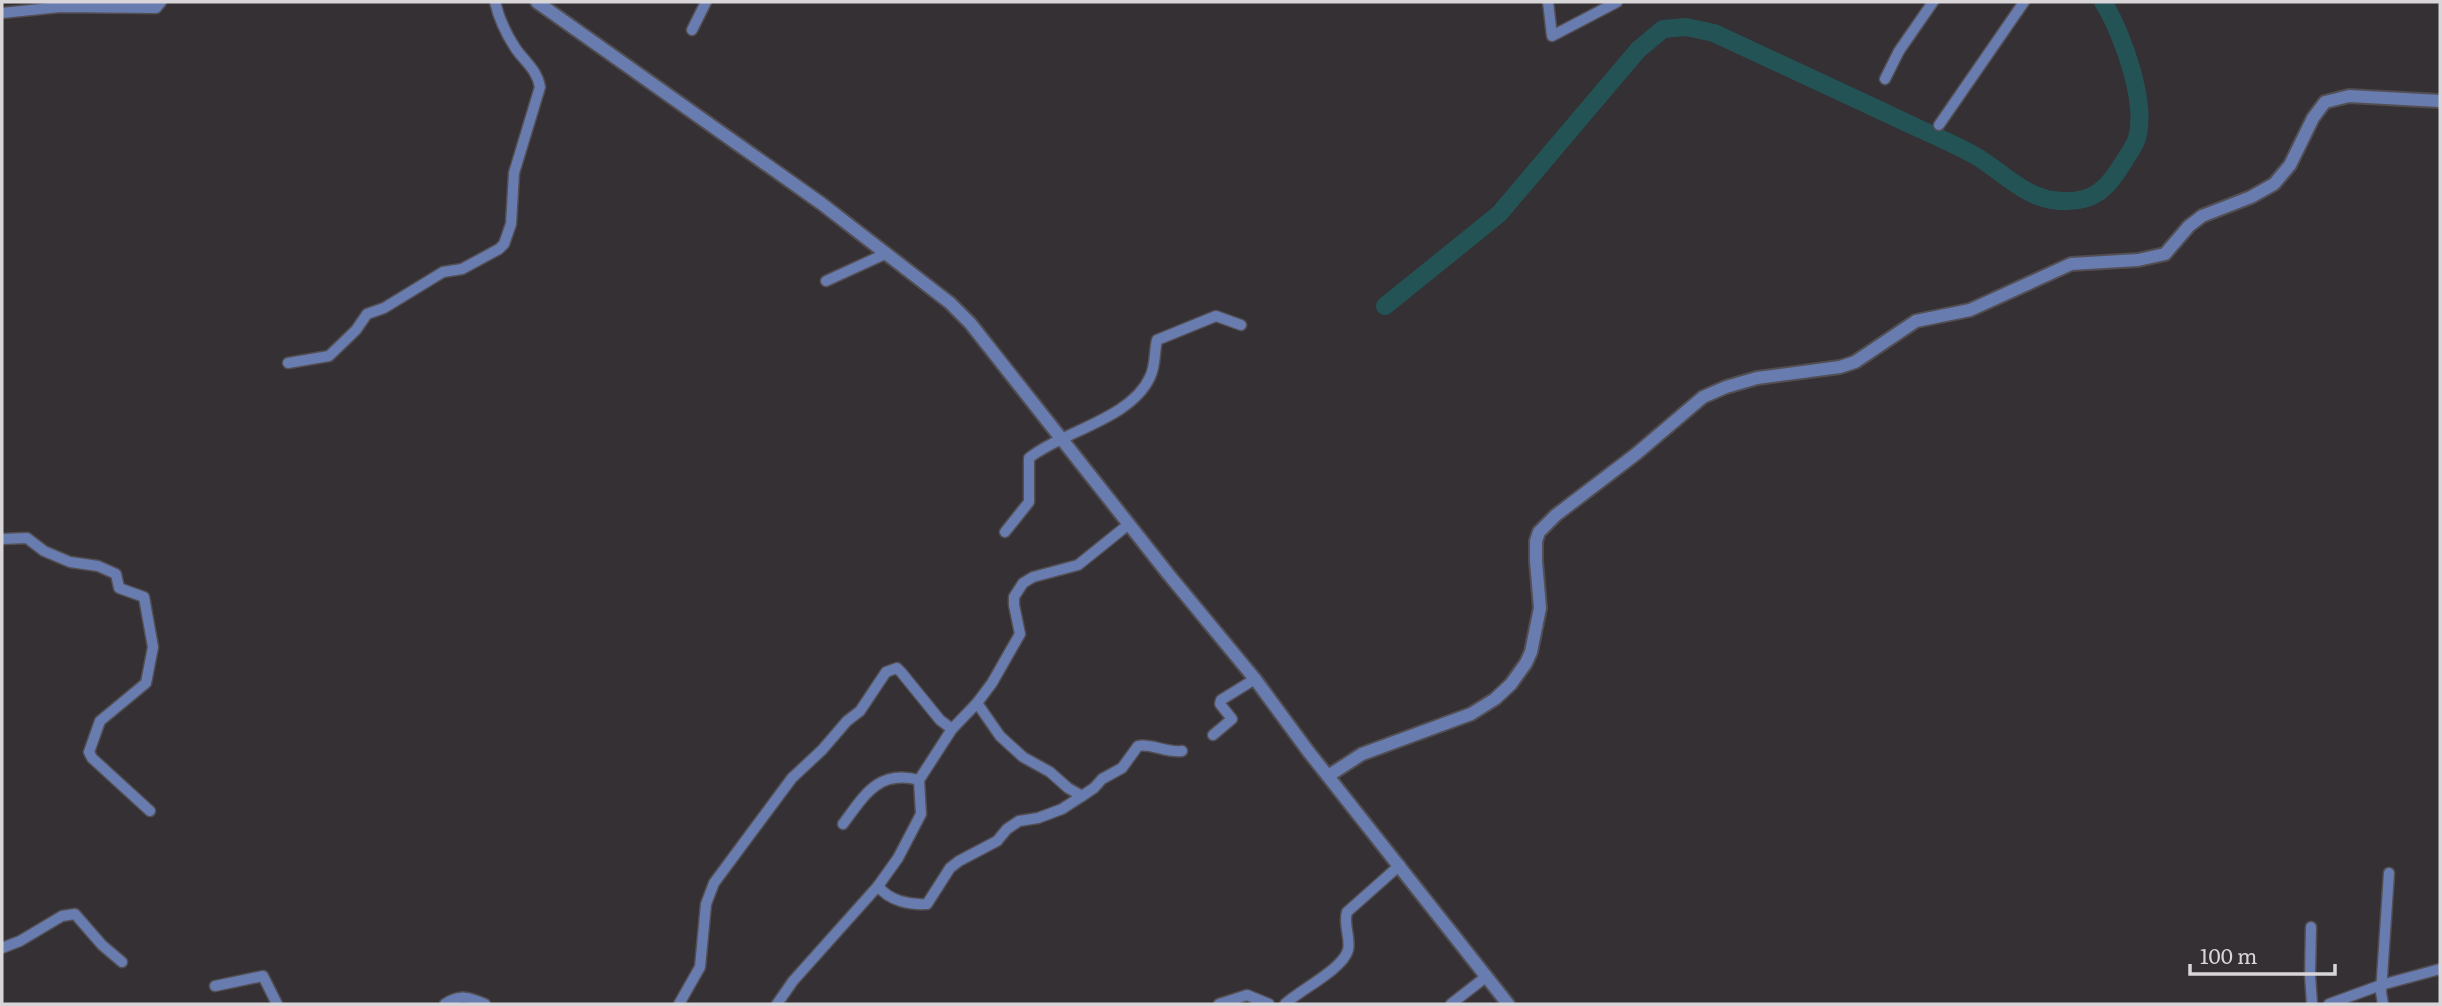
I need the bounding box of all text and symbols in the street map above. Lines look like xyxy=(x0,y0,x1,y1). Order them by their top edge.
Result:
scale bar xyxy=(2190,932,2335,976)
text: 100 m xyxy=(2200,939,2257,970)

